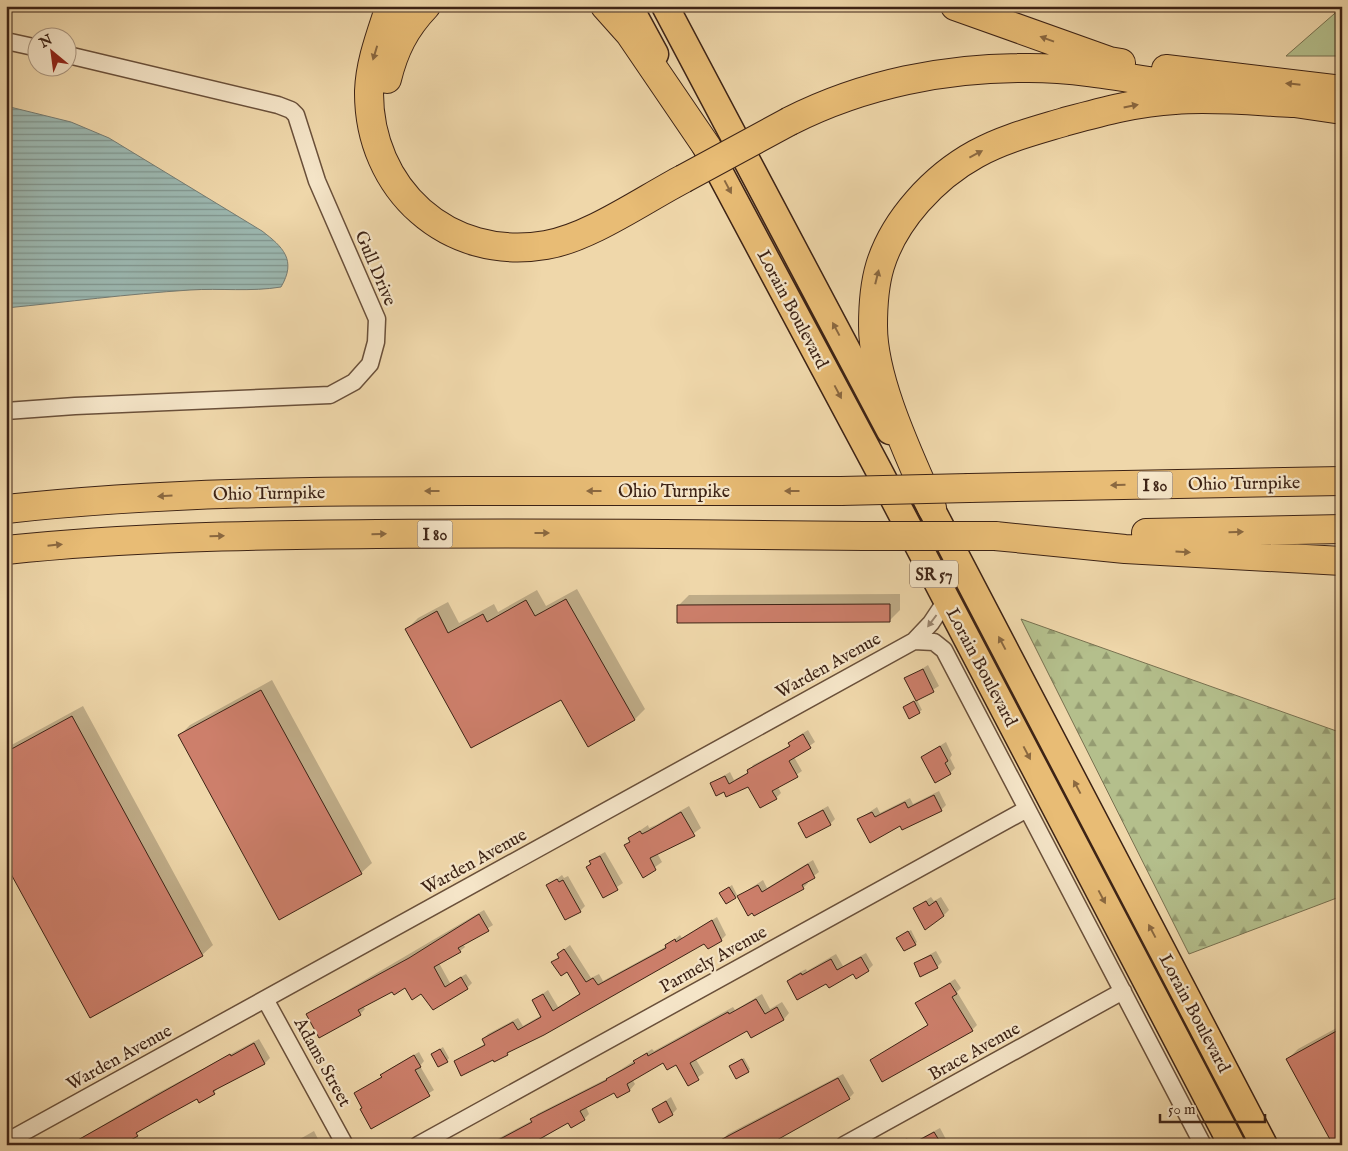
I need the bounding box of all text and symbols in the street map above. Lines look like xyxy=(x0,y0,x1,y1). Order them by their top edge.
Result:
north arrow xyxy=(28,28,78,78)
text: N xyxy=(36,31,56,53)
one-way arrow xyxy=(1039,35,1054,43)
one-way arrow xyxy=(371,45,379,60)
one-way arrow xyxy=(1285,80,1301,88)
one-way arrow xyxy=(1123,101,1139,109)
one-way arrow xyxy=(969,150,983,158)
one-way arrow xyxy=(724,180,732,195)
street label: Gull Drive xyxy=(349,228,401,310)
street label: Lorain Boulevard xyxy=(751,246,833,373)
one-way arrow xyxy=(873,270,881,285)
one-way arrow xyxy=(832,322,840,336)
one-way arrow xyxy=(834,385,842,400)
road number: I 80 xyxy=(1138,472,1172,498)
street label: Ohio Turnpike xyxy=(1188,472,1300,497)
street label: Ohio Turnpike xyxy=(618,481,730,504)
one-way arrow xyxy=(1110,481,1126,489)
street label: Ohio Turnpike xyxy=(213,482,325,507)
one-way arrow xyxy=(424,487,440,495)
one-way arrow xyxy=(586,487,602,495)
one-way arrow xyxy=(784,487,800,495)
one-way arrow xyxy=(156,492,172,500)
road number: I 80 xyxy=(418,520,452,548)
one-way arrow xyxy=(1228,527,1244,535)
one-way arrow xyxy=(534,529,550,537)
one-way arrow xyxy=(372,530,388,538)
one-way arrow xyxy=(209,532,225,540)
one-way arrow xyxy=(47,541,63,549)
one-way arrow xyxy=(1175,548,1191,556)
road number: SR 57 xyxy=(910,560,958,588)
street label: Lorain Boulevard xyxy=(940,604,1022,731)
one-way arrow xyxy=(927,614,937,628)
street label: Warden Avenue xyxy=(772,628,885,705)
one-way arrow xyxy=(998,635,1006,650)
one-way arrow xyxy=(1023,746,1031,760)
one-way arrow xyxy=(1073,779,1081,794)
street label: Warden Avenue xyxy=(418,824,531,901)
one-way arrow xyxy=(1098,890,1106,904)
street label: Parmely Avenue xyxy=(656,921,771,999)
one-way arrow xyxy=(1148,924,1156,938)
street label: Lorain Boulevard xyxy=(1153,950,1235,1077)
street label: Adams Street xyxy=(287,1013,356,1111)
street label: Brace Avenue xyxy=(925,1018,1025,1087)
street label: Warden Avenue xyxy=(63,1020,176,1097)
scale bar xyxy=(1160,1091,1266,1123)
text: 50 m xyxy=(1168,1100,1196,1119)

